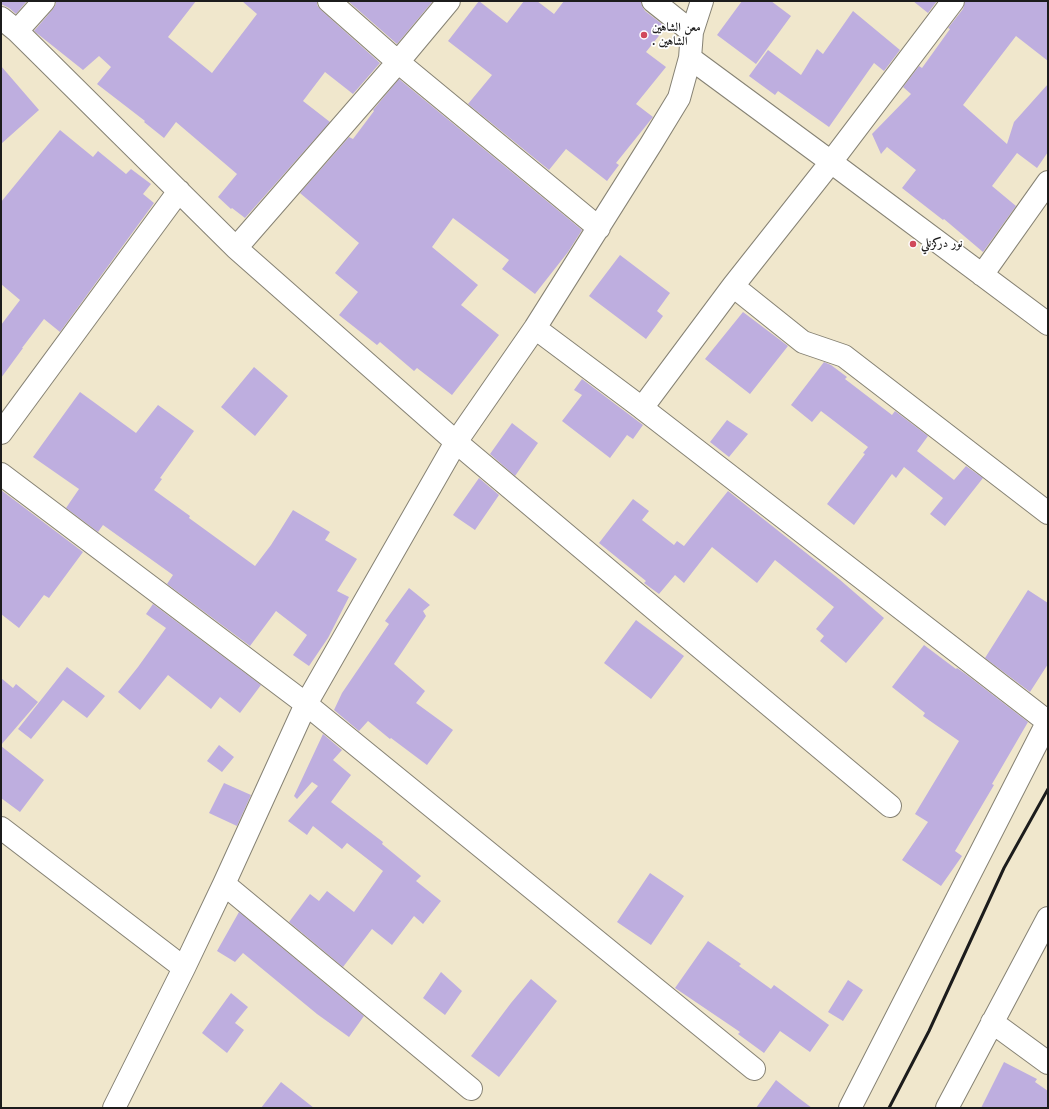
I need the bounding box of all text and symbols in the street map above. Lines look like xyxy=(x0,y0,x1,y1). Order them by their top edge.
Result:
place label: معن الشاهين . الشاهين xyxy=(652,21,701,49)
marker: معن الشاهين . الشاهين xyxy=(639,30,649,40)
place label: نور دركزنلي xyxy=(921,237,963,251)
marker: نور دركزنلي xyxy=(908,239,918,249)

